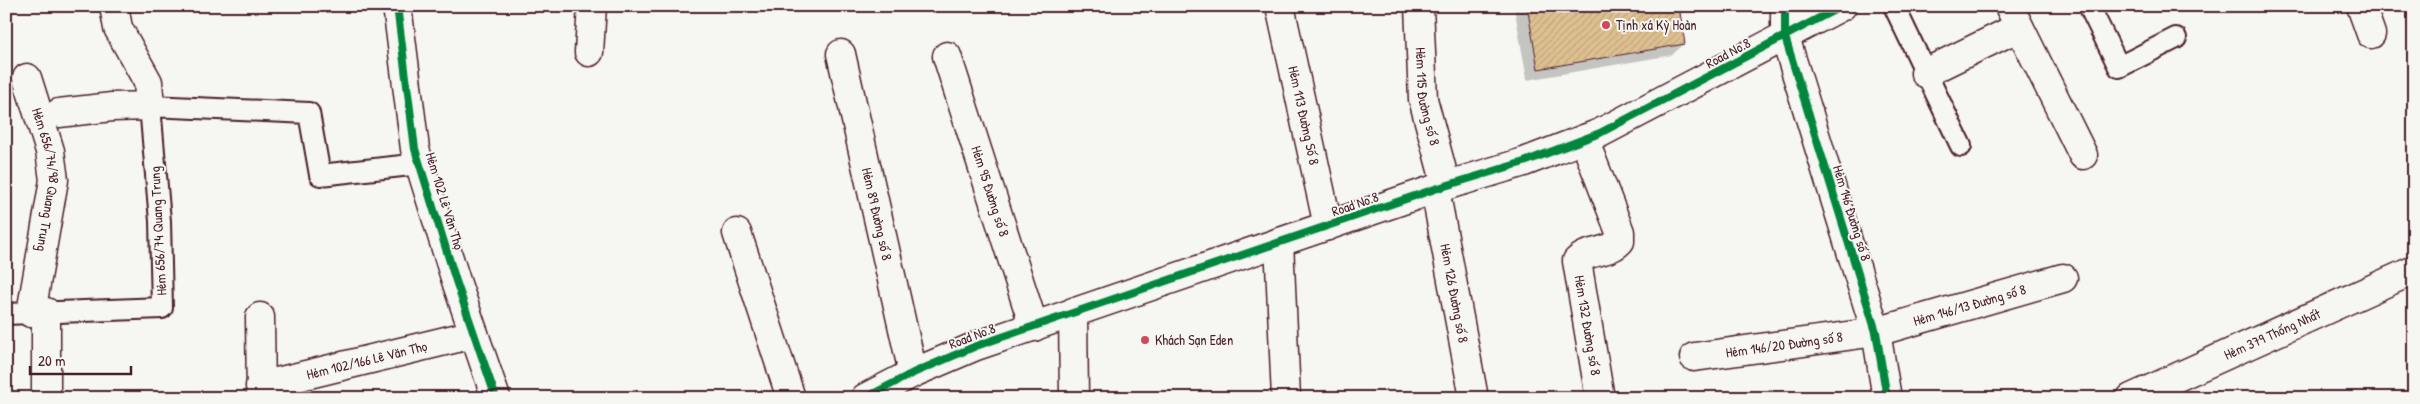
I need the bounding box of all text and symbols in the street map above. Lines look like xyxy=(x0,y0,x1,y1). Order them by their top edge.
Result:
place label: Tịnh xá Kỳ Hoàn xyxy=(1616,15,1697,35)
marker: Tịnh xá Kỳ Hoàn xyxy=(1600,19,1612,31)
street label: Road No.8 xyxy=(1702,33,1754,72)
street label: Hẻm 115 Đường số 8 xyxy=(1412,47,1445,147)
street label: Hẻm 113 Đường Số 8 xyxy=(1284,64,1324,167)
street label: Hẻm 656/74/98 Quang Trung xyxy=(28,105,64,253)
street label: Hẻm 95 Đường số 8 xyxy=(967,143,1014,239)
street label: Hẻm 102 Lê Văn Thọ xyxy=(422,150,469,252)
street label: Hẻm 146 Đường số 8 xyxy=(1828,163,1876,263)
street label: Hẻm 656/74 Quang Trung xyxy=(145,166,171,296)
street label: Hẻm 89 Đường số 8 xyxy=(858,166,897,262)
street label: Road No.8 xyxy=(1329,187,1381,220)
street label: Hẻm 126 Đường số 8 xyxy=(1436,242,1473,344)
street label: Hẻm 132 Đường số 8 xyxy=(1571,274,1606,377)
street label: Hẻm 146/13 Đường số 8 xyxy=(1911,279,2028,330)
street label: Hẻm 379 Thống Nhất xyxy=(2221,303,2324,364)
street label: Road No.8 xyxy=(946,318,998,353)
street label: Hẻm 146/20 Đường số 8 xyxy=(1724,327,1844,362)
place label: Khách Sạn Eden xyxy=(1155,330,1233,349)
marker: Khách Sạn Eden xyxy=(1139,334,1151,346)
street label: Hẻm 102/166 Lê Văn Thọ xyxy=(305,336,429,383)
scale bar xyxy=(30,344,131,376)
text: 20 m xyxy=(38,350,65,371)

